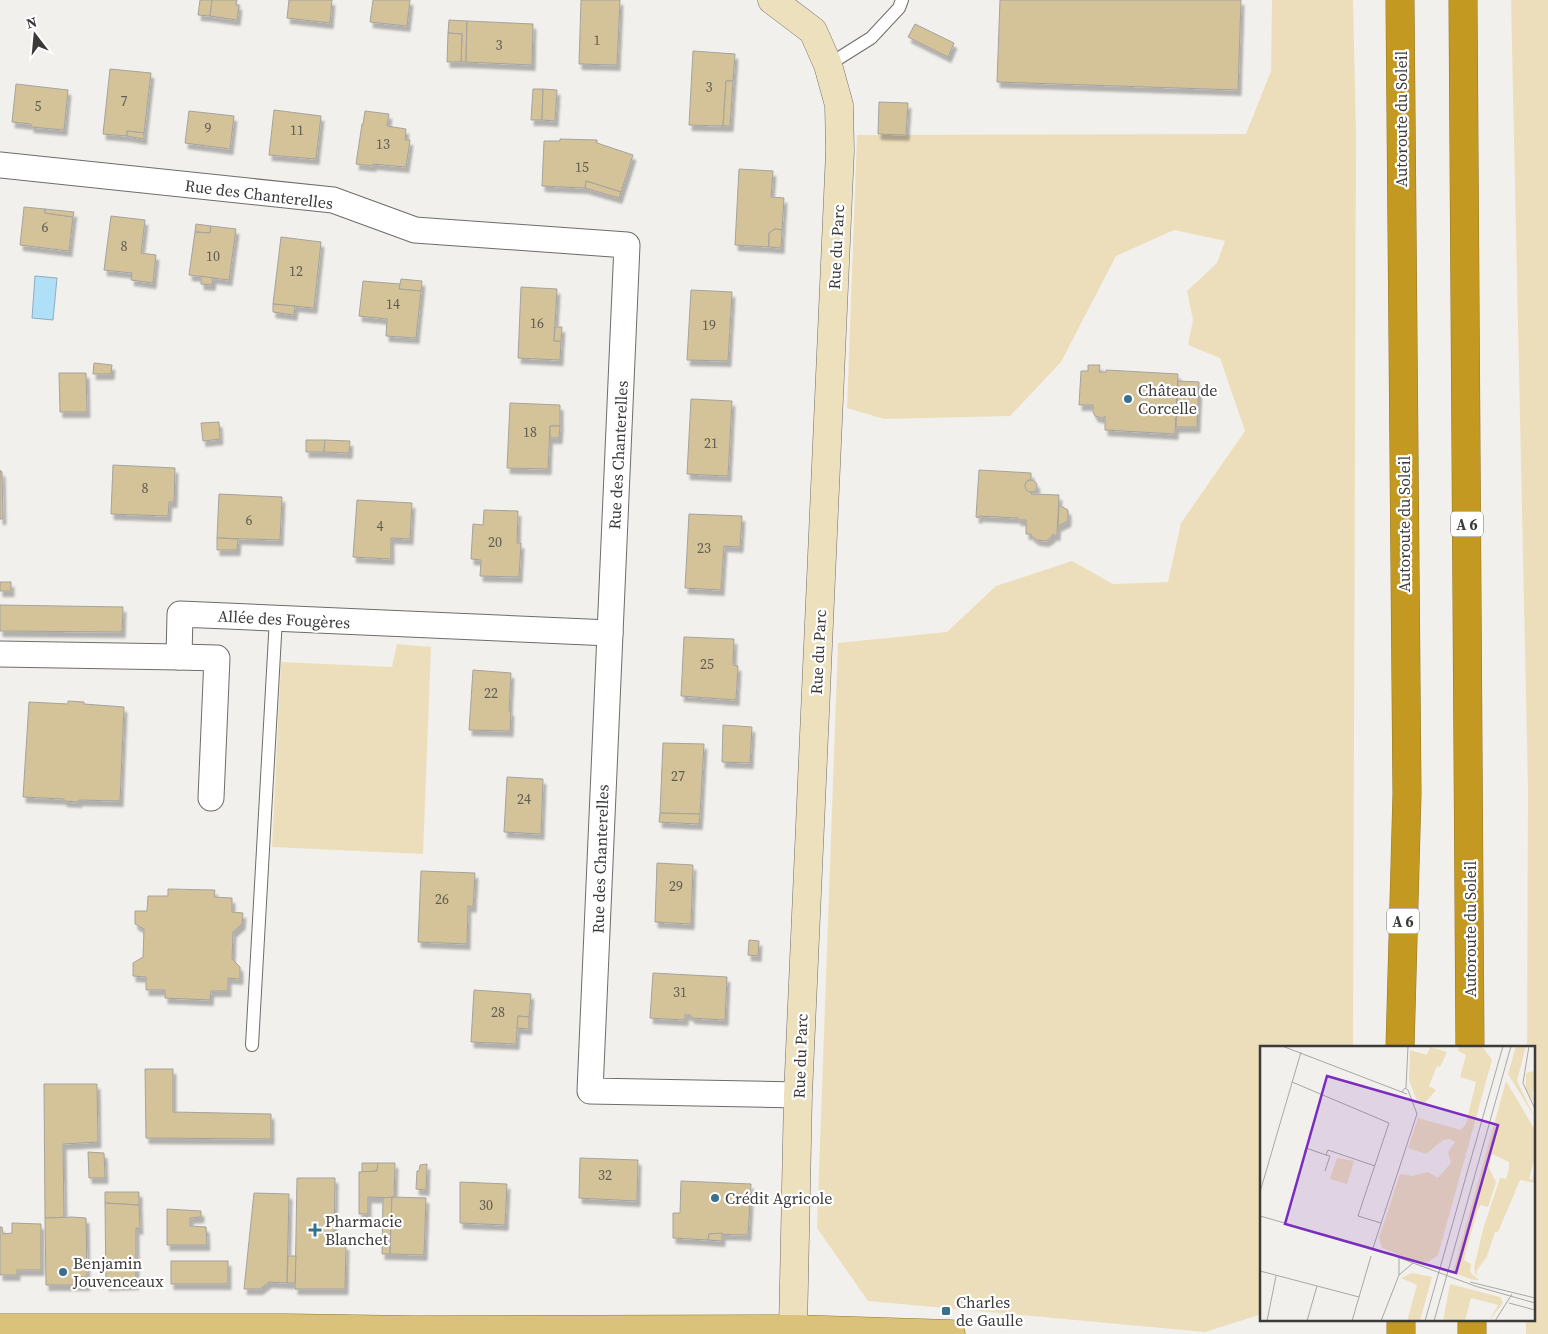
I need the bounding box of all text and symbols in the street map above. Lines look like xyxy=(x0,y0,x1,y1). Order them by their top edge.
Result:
north arrow xyxy=(10,10,60,60)
text: N xyxy=(24,11,39,34)
house number: 1 xyxy=(594,30,601,50)
house number: 3 xyxy=(496,35,503,55)
street label: Autoroute du Soleil xyxy=(1390,51,1412,187)
house number: 3 xyxy=(706,77,713,97)
house number: 7 xyxy=(121,91,128,111)
house number: 5 xyxy=(35,96,42,116)
house number: 9 xyxy=(205,118,212,138)
house number: 11 xyxy=(290,120,304,140)
house number: 13 xyxy=(376,134,390,154)
house number: 15 xyxy=(575,157,589,177)
street label: Rue des Chanterelles xyxy=(184,174,334,214)
street label: Rue du Parc xyxy=(823,204,849,290)
house number: 6 xyxy=(42,217,49,237)
house number: 8 xyxy=(121,236,128,256)
house number: 10 xyxy=(206,246,220,266)
house number: 12 xyxy=(289,261,303,281)
house number: 14 xyxy=(386,294,400,314)
house number: 16 xyxy=(530,313,544,333)
house number: 19 xyxy=(702,315,716,335)
place label: Château de Corcelle xyxy=(1138,379,1218,419)
street label: Rue des Chanterelles xyxy=(603,380,633,530)
marker: Château de Corcelle xyxy=(1122,393,1134,405)
house number: 18 xyxy=(523,422,537,442)
house number: 21 xyxy=(704,433,718,453)
street label: Autoroute du Soleil xyxy=(1393,456,1415,592)
house number: 8 xyxy=(142,478,149,498)
house number: 6 xyxy=(246,510,253,530)
road number: A 6 xyxy=(1451,512,1483,536)
house number: 4 xyxy=(377,516,384,536)
house number: 20 xyxy=(488,532,502,552)
house number: 23 xyxy=(697,538,711,558)
street label: Allée des Fougères xyxy=(217,605,351,633)
street label: Rue du Parc xyxy=(805,609,831,695)
house number: 25 xyxy=(700,654,714,674)
house number: 22 xyxy=(484,683,498,703)
house number: 27 xyxy=(671,766,685,786)
street label: Rue des Chanterelles xyxy=(586,784,614,934)
house number: 24 xyxy=(517,789,531,809)
street label: Autoroute du Soleil xyxy=(1459,861,1481,997)
house number: 29 xyxy=(669,876,683,896)
house number: 26 xyxy=(435,889,449,909)
road number: A 6 xyxy=(1387,908,1419,934)
house number: 31 xyxy=(673,982,687,1002)
house number: 28 xyxy=(491,1002,505,1022)
street label: Rue du Parc xyxy=(788,1013,812,1099)
inset map xyxy=(1260,1046,1536,1322)
house number: 32 xyxy=(598,1165,612,1185)
place label: Crédit Agricole xyxy=(725,1187,832,1209)
marker: Crédit Agricole xyxy=(709,1192,721,1204)
house number: 30 xyxy=(479,1195,493,1215)
place label: Pharmacie Blanchet xyxy=(325,1210,402,1250)
marker: Pharmacie Blanchet xyxy=(309,1224,321,1236)
place label: Benjamin Jouvenceaux xyxy=(72,1252,164,1292)
marker: Benjamin Jouvenceaux xyxy=(57,1266,69,1278)
place label: Charles de Gaulle xyxy=(956,1291,1023,1331)
marker: Charles de Gaulle xyxy=(940,1305,952,1317)

